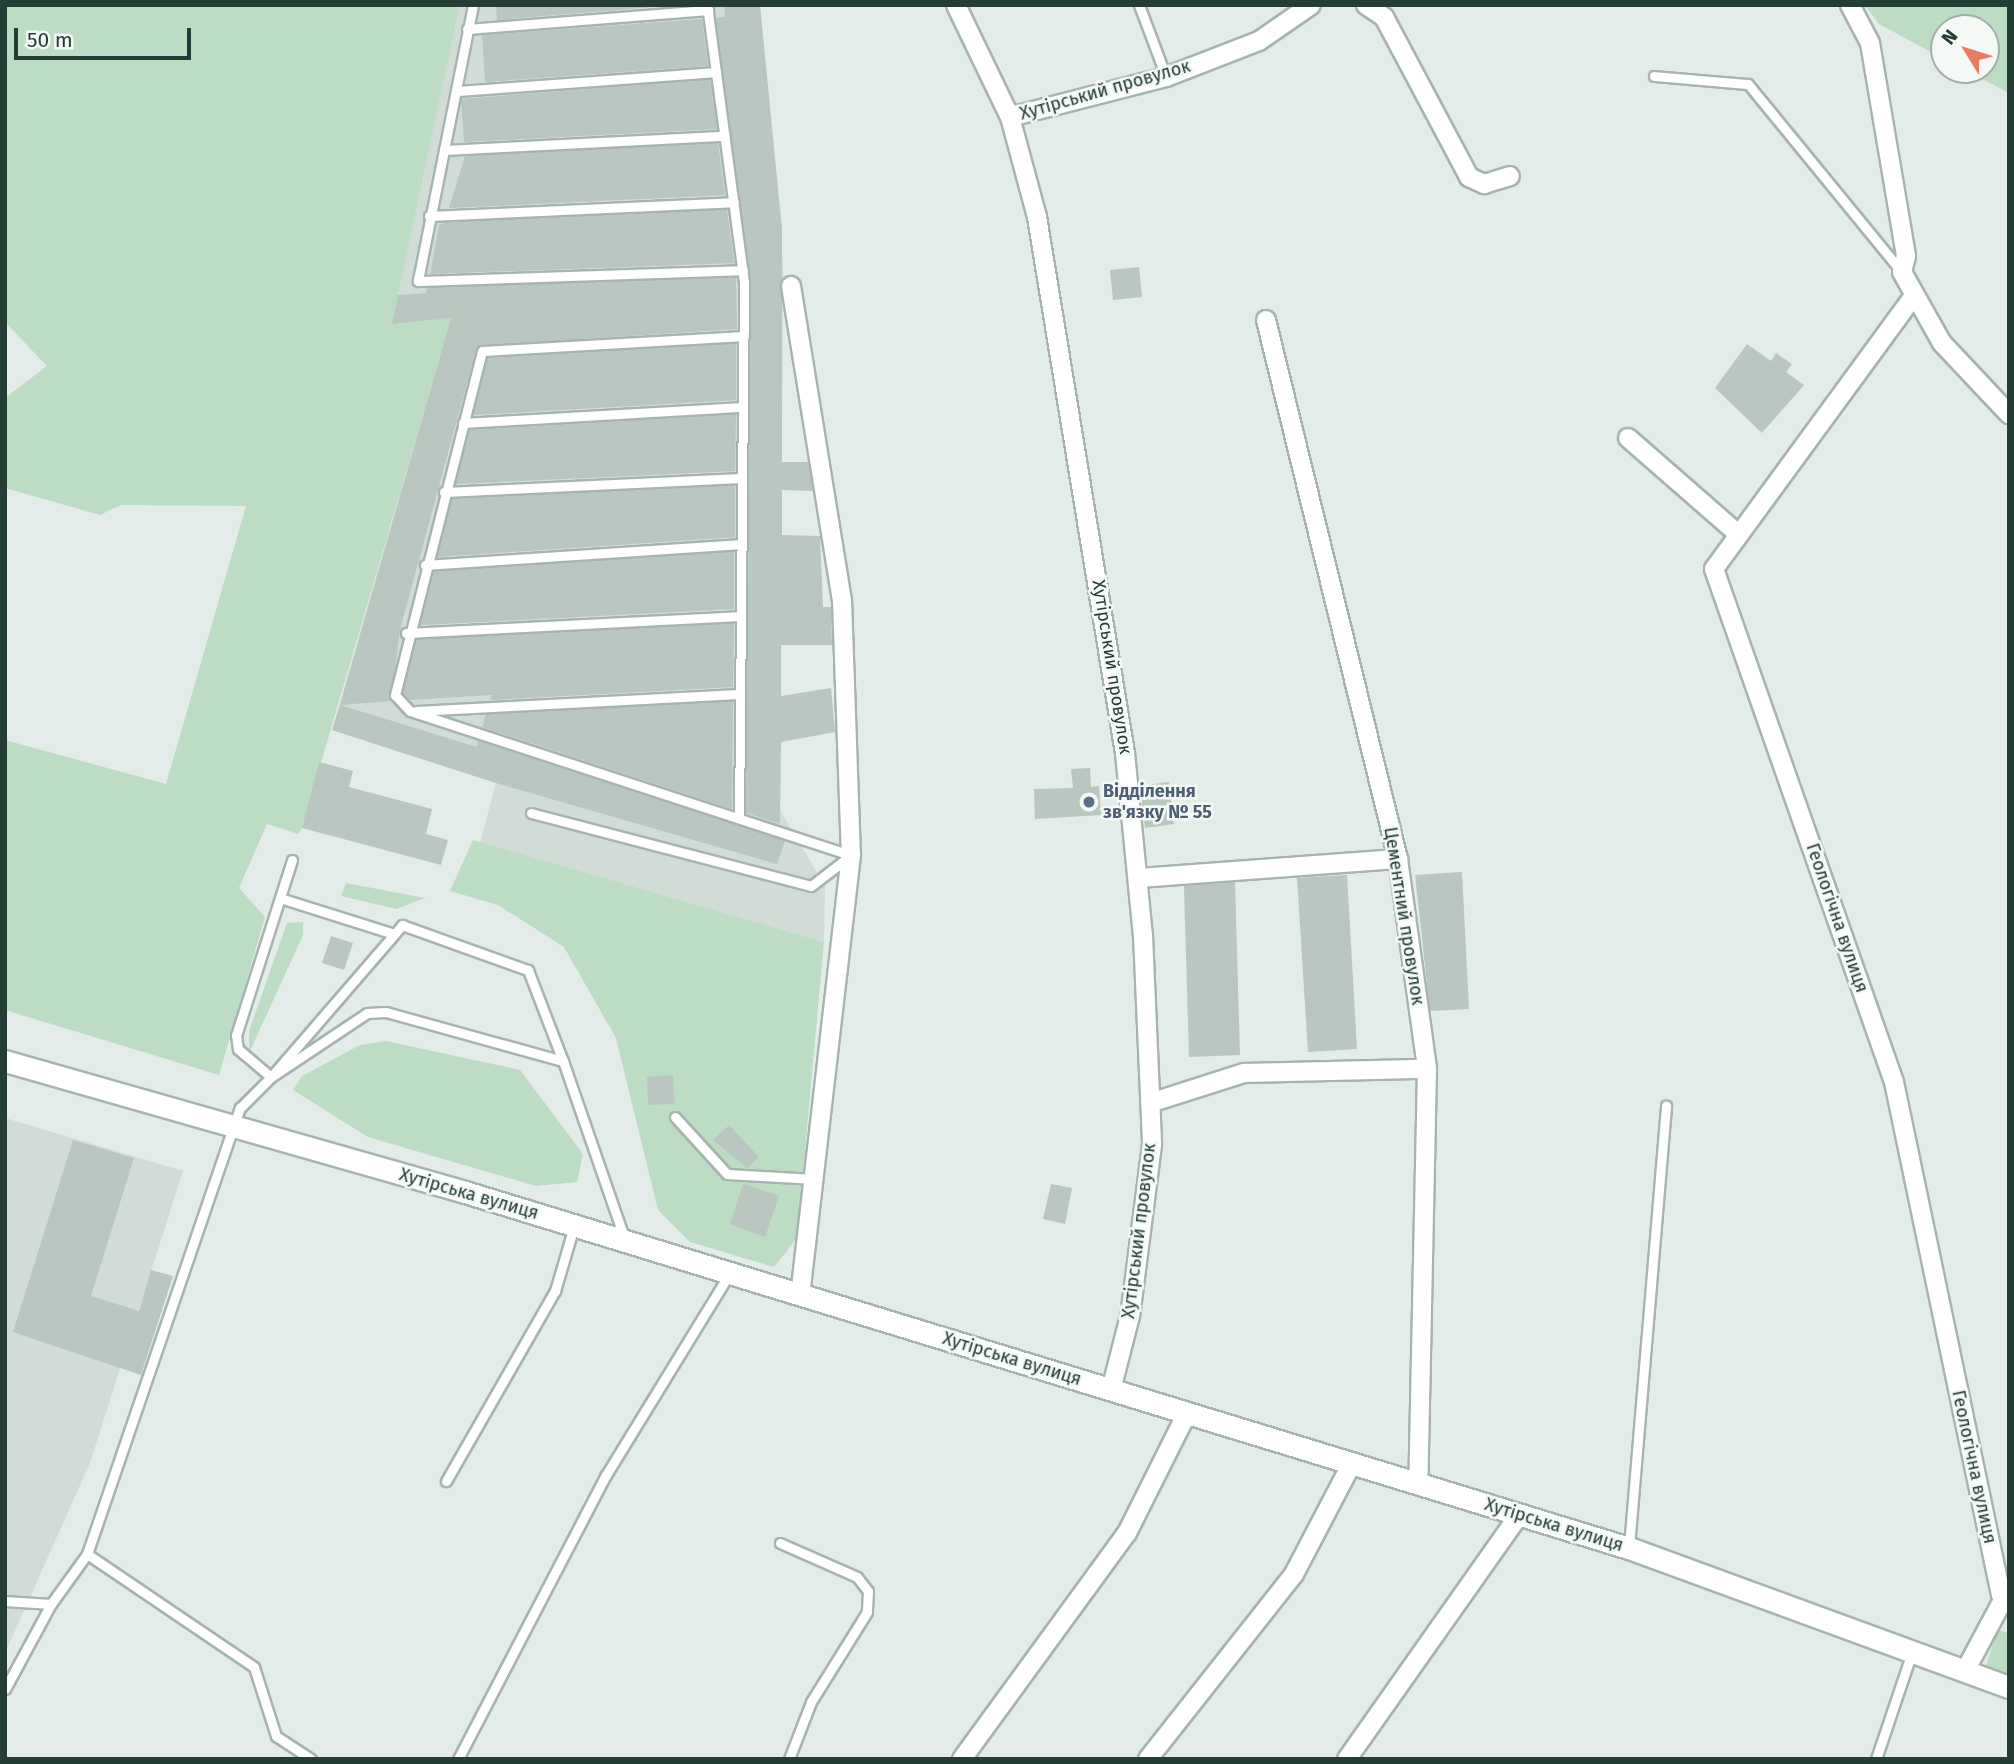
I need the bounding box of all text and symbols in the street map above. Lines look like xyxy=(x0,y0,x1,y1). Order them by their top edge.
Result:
scale bar xyxy=(18,14,194,58)
north arrow xyxy=(1930,14,2000,84)
text: N xyxy=(1937,25,1963,49)
text: 50 m xyxy=(27,27,73,53)
street label: Хутірський провулок xyxy=(1017,55,1193,125)
street label: Хутірський провулок xyxy=(1088,578,1136,756)
place label: Відділення зв'язку № 55 xyxy=(1103,781,1212,824)
marker: Відділення зв'язку № 55 xyxy=(1081,794,1097,810)
street label: Цементний провулок xyxy=(1379,825,1429,1007)
street label: Геологічна вулиця xyxy=(1801,840,1873,996)
street label: Хутірський провулок xyxy=(1118,1142,1160,1320)
street label: Хутірська вулиця xyxy=(397,1164,541,1224)
street label: Хутірська вулиця xyxy=(940,1328,1084,1390)
street label: Геологічна вулиця xyxy=(1947,1388,2001,1546)
street label: Хутірська вулиця xyxy=(1482,1494,1626,1556)

